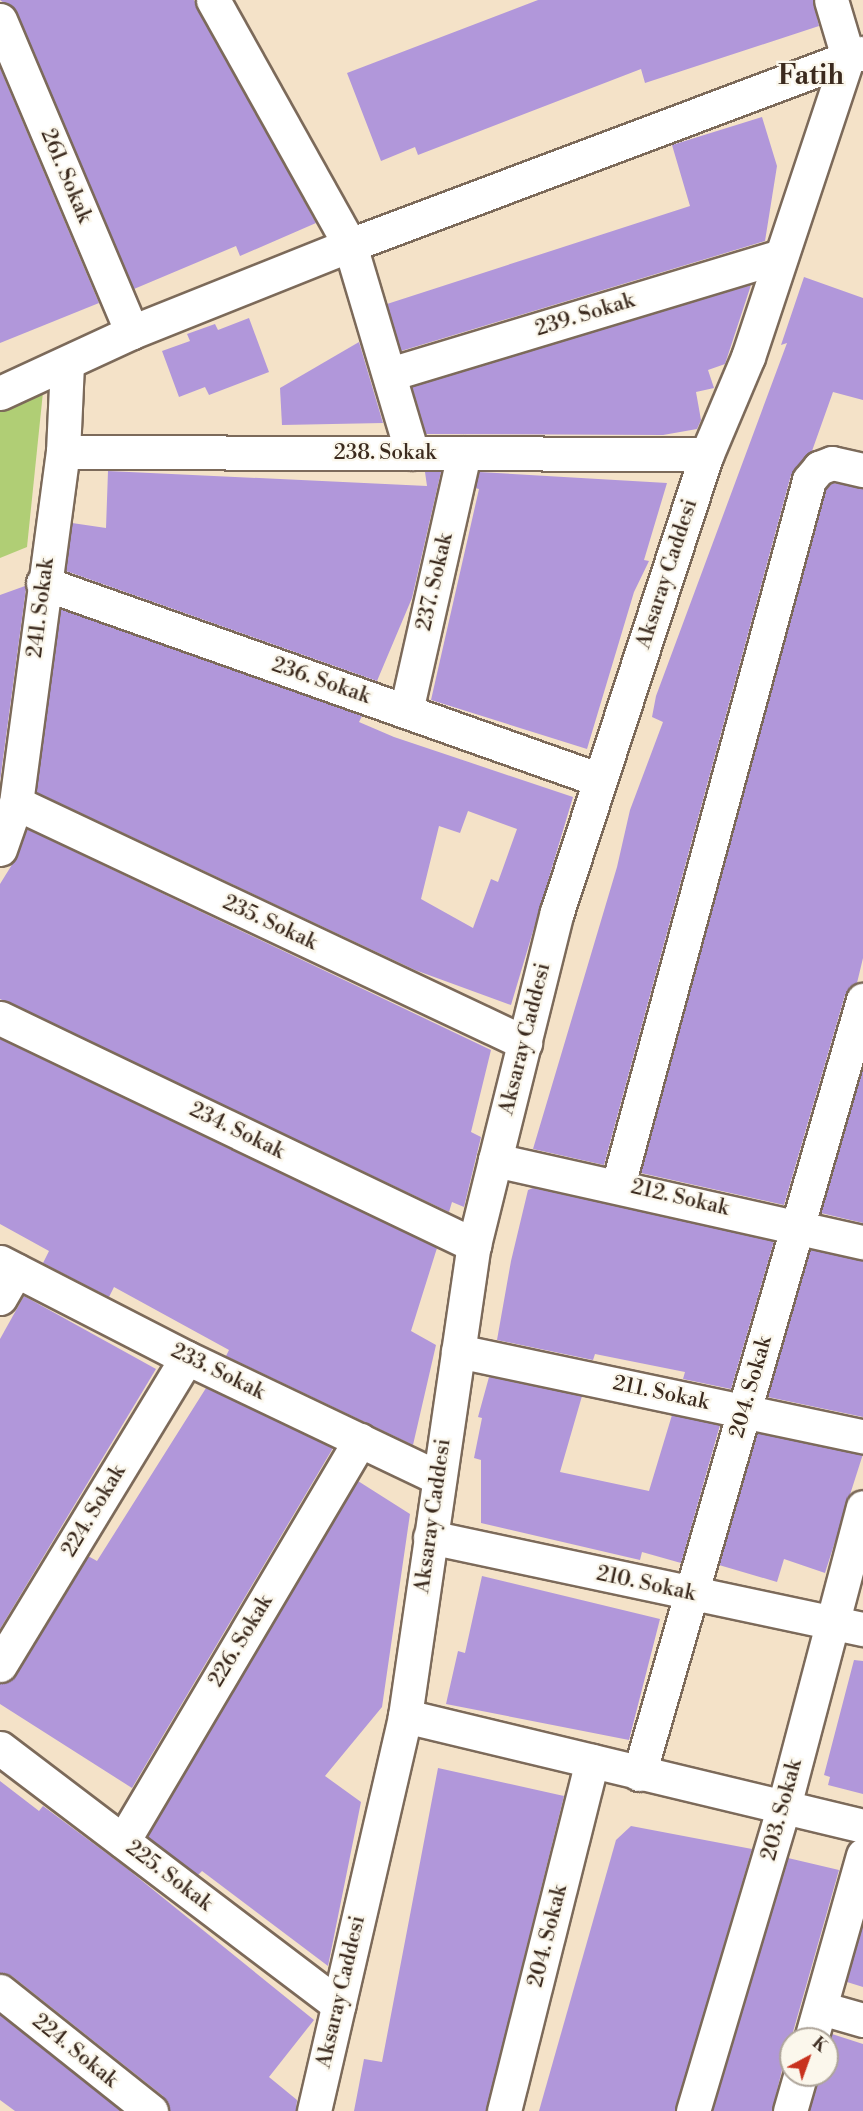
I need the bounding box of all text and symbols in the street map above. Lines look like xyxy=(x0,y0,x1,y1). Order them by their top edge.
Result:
district label: Fatih xyxy=(778,61,844,93)
street label: 261. Sokak xyxy=(35,125,97,227)
street label: 239. Sokak xyxy=(532,288,638,342)
street label: 238. Sokak xyxy=(334,440,436,466)
street label: Aksaray Caddesi xyxy=(631,496,703,652)
street label: 237. Sokak xyxy=(412,531,458,633)
street label: 241. Sokak xyxy=(22,557,60,659)
street label: 236. Sokak xyxy=(268,652,374,710)
street label: 235. Sokak xyxy=(219,890,321,956)
street label: Aksaray Caddesi xyxy=(494,960,556,1118)
street label: 234. Sokak xyxy=(185,1097,289,1165)
street label: 212. Sokak xyxy=(629,1174,731,1222)
street label: 204. Sokak xyxy=(724,1333,778,1441)
street label: 233. Sokak xyxy=(167,1338,269,1406)
street label: 211. Sokak xyxy=(611,1371,711,1415)
street label: Aksaray Caddesi xyxy=(410,1437,456,1595)
street label: 224. Sokak xyxy=(57,1460,131,1562)
street label: 210. Sokak xyxy=(594,1561,698,1607)
street label: 226. Sokak xyxy=(204,1590,278,1692)
street label: 203. Sokak xyxy=(756,1757,808,1863)
street label: 225. Sokak xyxy=(121,1835,217,1917)
street label: 204. Sokak xyxy=(523,1882,573,1990)
street label: Aksaray Caddesi xyxy=(311,1913,371,2071)
street label: 224. Sokak xyxy=(27,2009,123,2093)
north arrow xyxy=(779,2027,839,2087)
text: K xyxy=(808,2033,831,2057)

